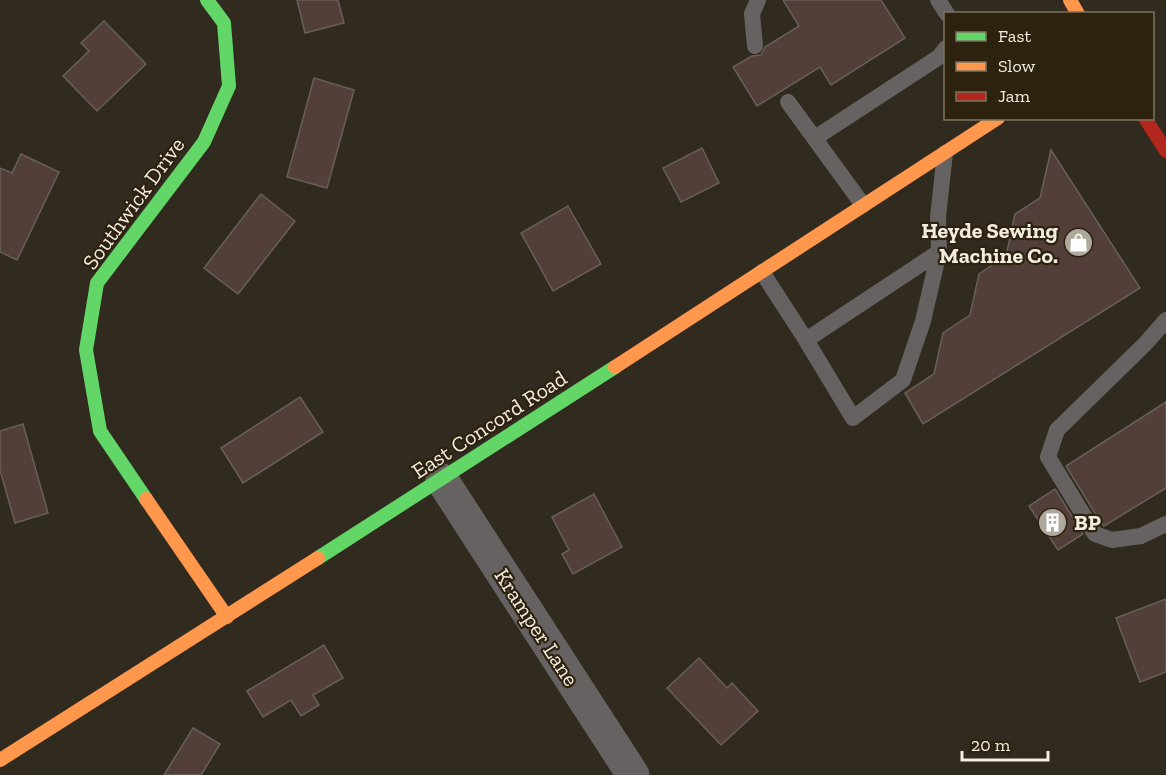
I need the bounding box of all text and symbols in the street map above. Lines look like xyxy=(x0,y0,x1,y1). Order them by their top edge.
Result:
legend xyxy=(944,12,1154,120)
text: Fast xyxy=(998,25,1031,47)
text: Slow xyxy=(998,55,1035,77)
text: Jam xyxy=(998,85,1030,107)
street label: Southwick Drive xyxy=(76,132,190,275)
place label: Heyde Sewing Machine Co. xyxy=(921,217,1058,269)
shop icon: Heyde Sewing Machine Co. xyxy=(1063,227,1095,259)
street label: East Concord Road xyxy=(407,364,572,485)
building icon: BP xyxy=(1037,506,1069,538)
place label: BP xyxy=(1074,509,1101,536)
street label: Kramper Lane xyxy=(489,563,585,691)
scale bar xyxy=(962,724,1048,762)
text: 20 m xyxy=(971,734,1011,756)

